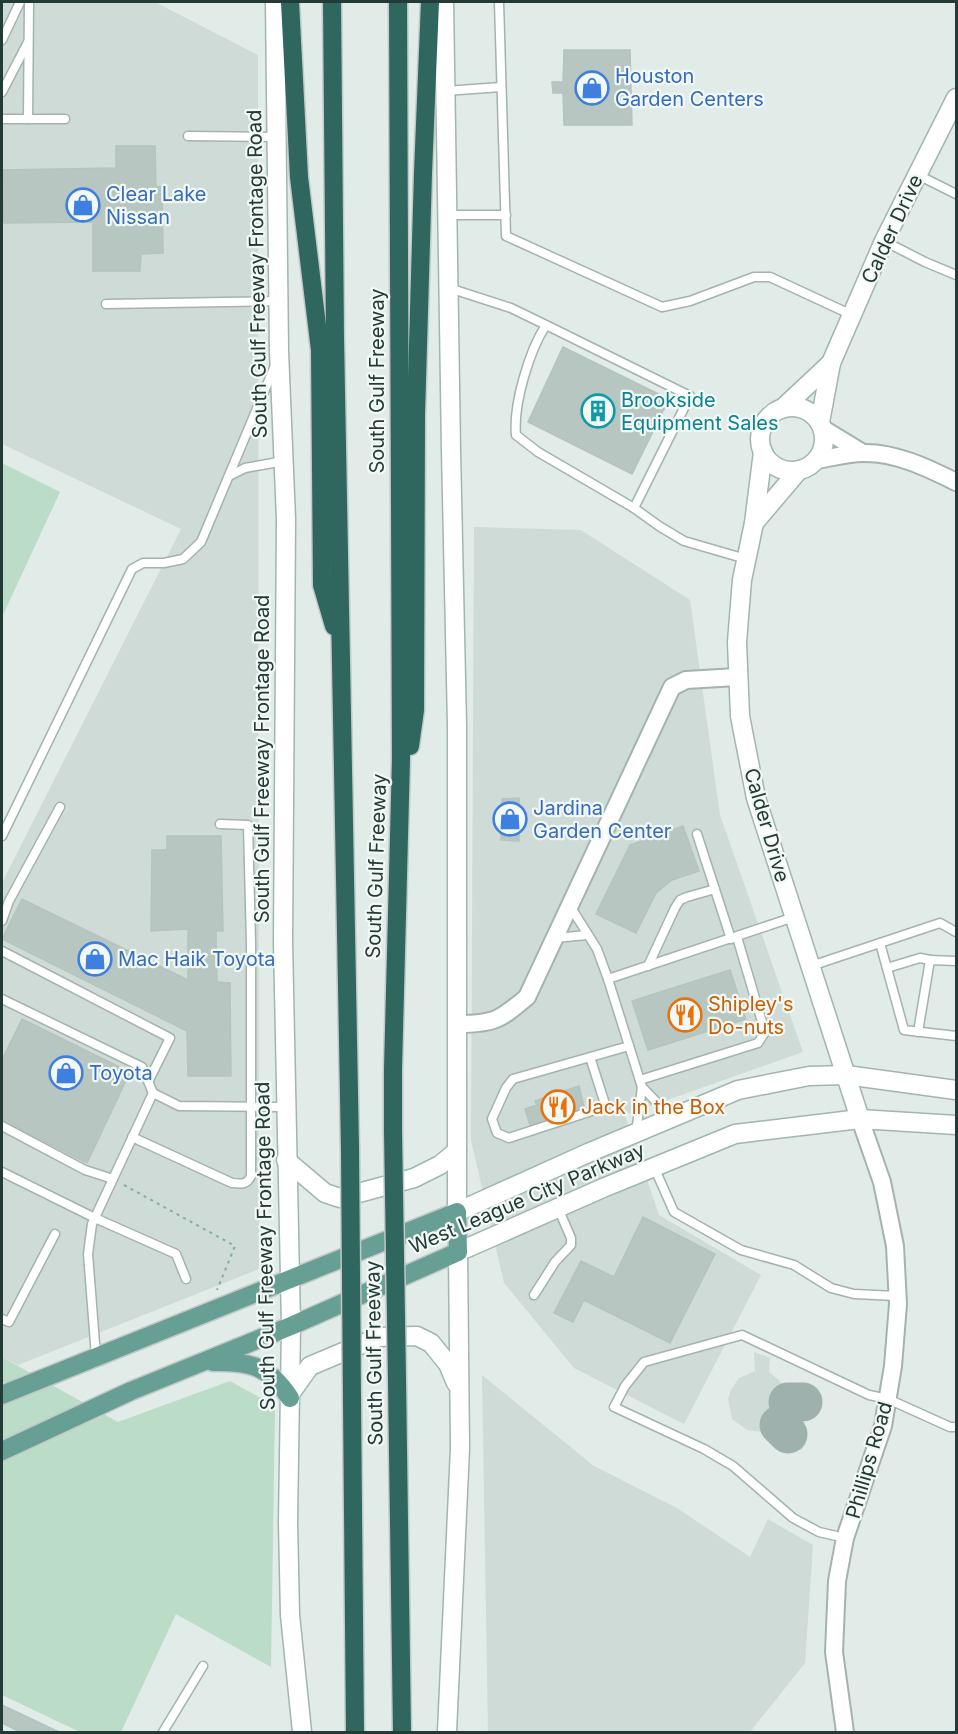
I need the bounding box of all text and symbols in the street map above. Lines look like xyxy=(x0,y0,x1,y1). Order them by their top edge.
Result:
place label: Houston Garden Centers xyxy=(615,64,764,111)
shop icon: Houston Garden Centers xyxy=(574,70,610,106)
street label: South Gulf Freeway Frontage Road xyxy=(242,109,272,439)
street label: Calder Drive xyxy=(856,171,928,287)
place label: Clear Lake Nissan xyxy=(106,182,206,229)
shop icon: Clear Lake Nissan xyxy=(65,187,101,223)
street label: South Gulf Freeway xyxy=(365,288,389,474)
place label: Brookside Equipment Sales xyxy=(621,388,778,435)
building icon: Brookside Equipment Sales xyxy=(580,393,616,429)
street label: South Gulf Freeway Frontage Road xyxy=(250,595,274,923)
street label: Calder Drive xyxy=(739,765,795,885)
street label: South Gulf Freeway xyxy=(361,773,391,959)
place label: Jardina Garden Center xyxy=(533,796,672,843)
shop icon: Jardina Garden Center xyxy=(492,801,528,837)
shop icon: Mac Haik Toyota xyxy=(77,941,113,977)
place label: Mac Haik Toyota xyxy=(118,947,276,971)
place label: Shipley's Do-nuts xyxy=(708,992,794,1039)
restaurant icon: Shipley's Do-nuts xyxy=(667,997,703,1033)
shop icon: Toyota xyxy=(48,1055,84,1091)
place label: Toyota xyxy=(89,1061,153,1085)
street label: South Gulf Freeway Frontage Road xyxy=(250,1081,280,1411)
restaurant icon: Jack in the Box xyxy=(540,1089,576,1125)
place label: Jack in the Box xyxy=(581,1095,725,1119)
street label: West League City Parkway xyxy=(406,1137,648,1259)
street label: South Gulf Freeway xyxy=(360,1260,388,1446)
street label: Phillips Road xyxy=(841,1399,897,1521)

